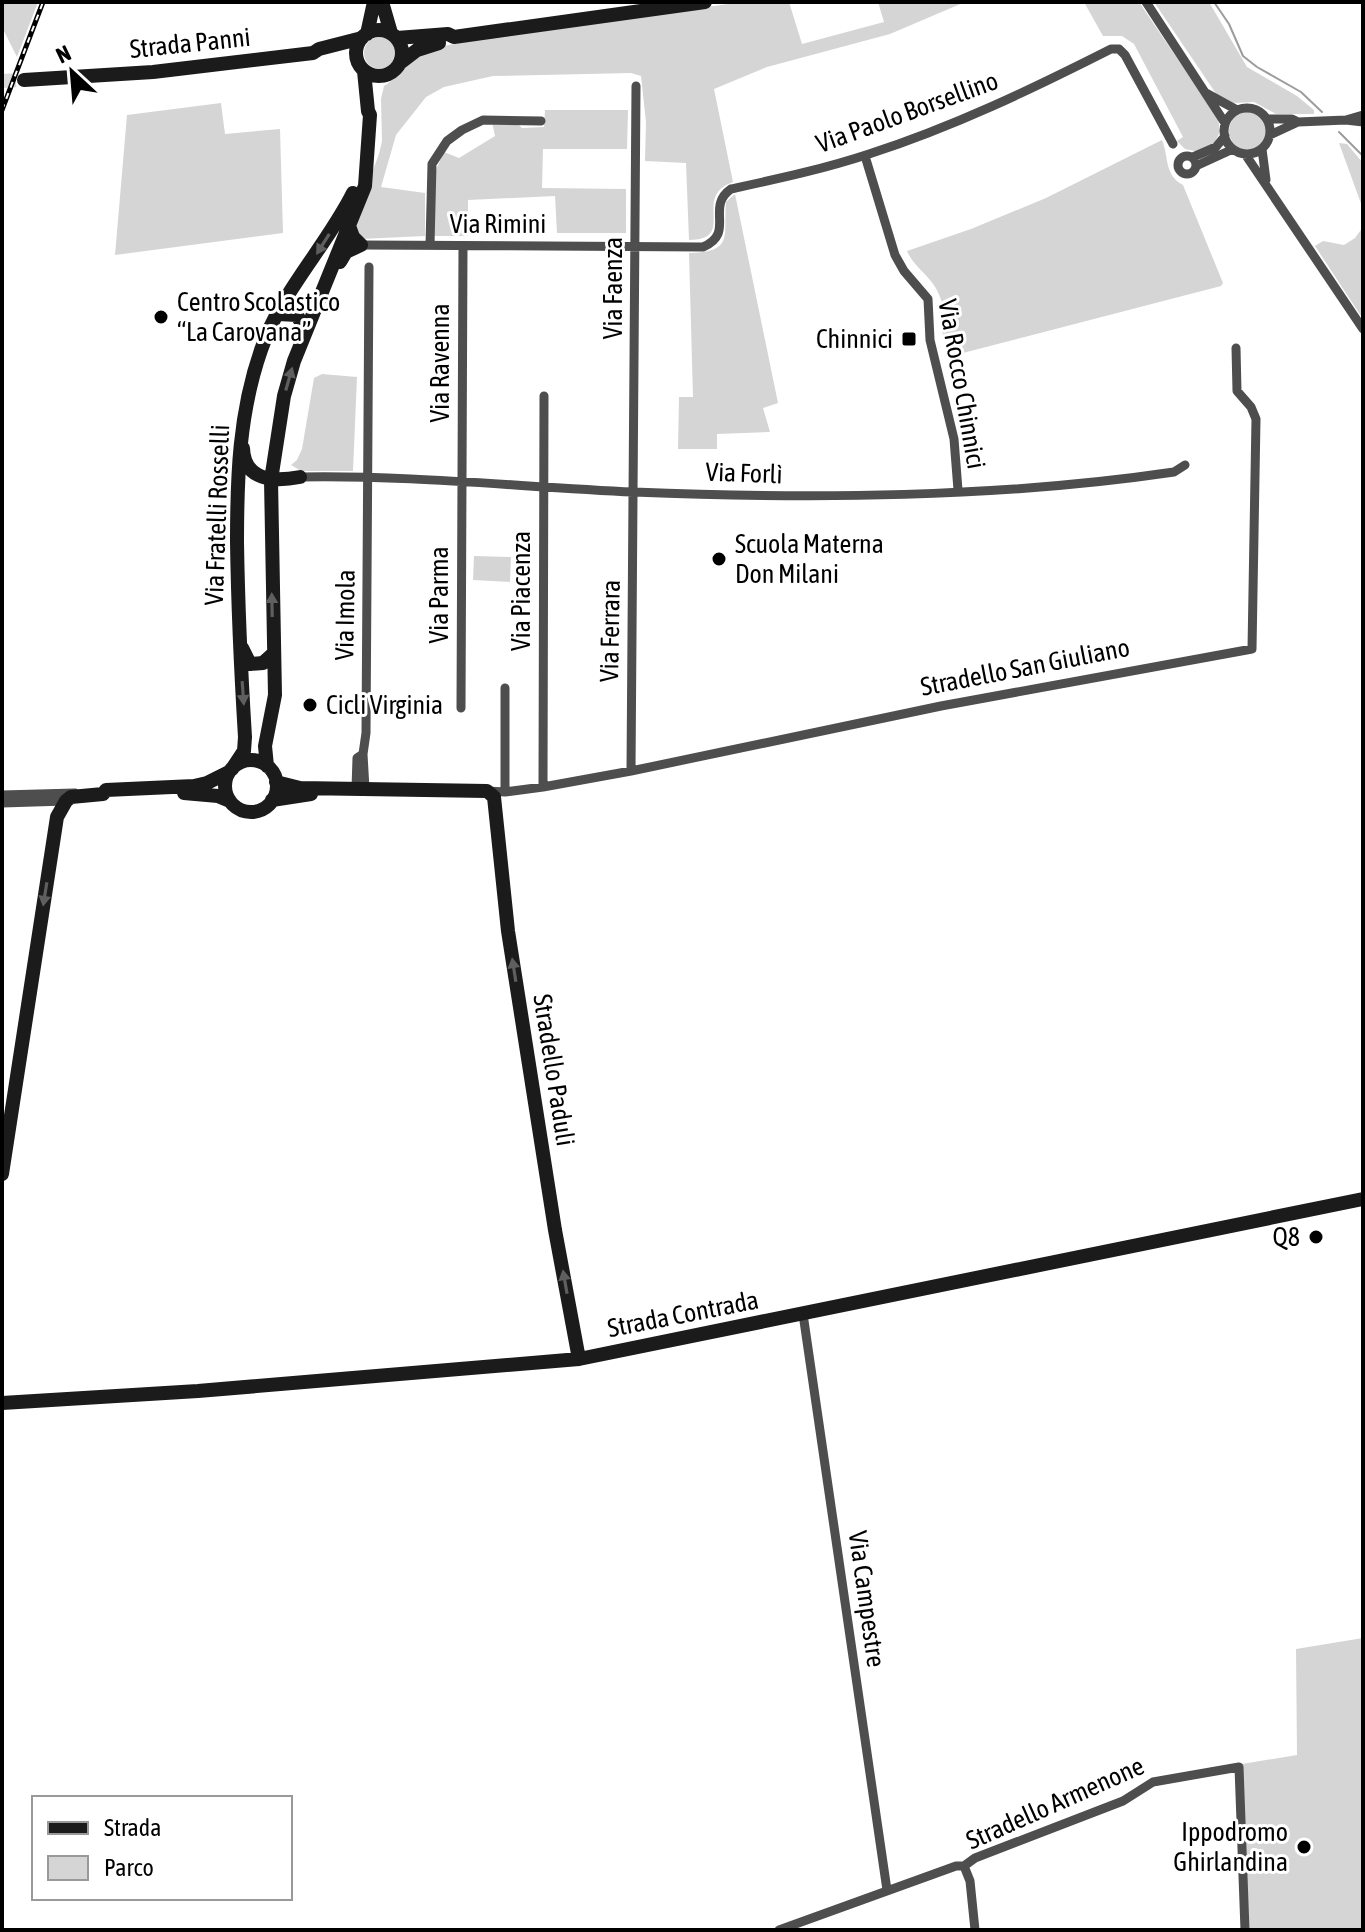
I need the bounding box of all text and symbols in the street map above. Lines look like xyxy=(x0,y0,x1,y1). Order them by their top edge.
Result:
street label: Strada Panni xyxy=(128,22,252,64)
north arrow xyxy=(32,32,112,112)
text: N xyxy=(52,39,75,69)
street label: Via Paolo Borsellino xyxy=(812,65,1002,159)
street label: Via Rimini xyxy=(450,209,546,239)
one-way arrow xyxy=(315,233,330,254)
street label: Via Faenza xyxy=(598,237,628,339)
place label: Centro Scolastico “La Carovana” xyxy=(177,287,340,347)
street label: Via Rocco Chinnici xyxy=(932,297,992,471)
street label: Via Ravenna xyxy=(425,303,455,423)
marker: Centro Scolastico “La Carovana” xyxy=(152,308,170,326)
place label: Chinnici xyxy=(816,324,893,354)
marker: Chinnici xyxy=(900,330,918,348)
one-way arrow xyxy=(283,366,296,390)
street label: Via Fratelli Rosselli xyxy=(199,424,235,606)
street label: Via Forlì xyxy=(705,457,783,489)
place label: Scuola Materna Don Milani xyxy=(735,529,884,589)
street label: Via Piacenza xyxy=(506,531,536,651)
street label: Via Parma xyxy=(424,546,454,644)
marker: Scuola Materna Don Milani xyxy=(710,550,728,568)
street label: Via Imola xyxy=(329,569,361,661)
street label: Via Ferrara xyxy=(594,580,626,682)
one-way arrow xyxy=(266,592,278,617)
street label: Stradello San Giuliano xyxy=(918,632,1132,702)
one-way arrow xyxy=(237,681,250,706)
place label: Cicli Virginia xyxy=(326,690,443,720)
marker: Cicli Virginia xyxy=(301,696,319,714)
one-way arrow xyxy=(38,882,51,907)
one-way arrow xyxy=(507,957,520,982)
street label: Stradello Paduli xyxy=(527,992,581,1148)
place label: Q8 xyxy=(1273,1222,1300,1252)
marker: Q8 xyxy=(1307,1228,1325,1246)
one-way arrow xyxy=(558,1269,570,1294)
street label: Strada Contrada xyxy=(605,1285,761,1343)
street label: Via Campestre xyxy=(843,1529,891,1669)
street label: Stradello Armenone xyxy=(962,1750,1148,1856)
legend xyxy=(32,1796,292,1900)
text: Strada xyxy=(104,1814,161,1841)
place label: Ippodromo Ghirlandina xyxy=(1173,1817,1288,1877)
marker: Ippodromo Ghirlandina xyxy=(1295,1838,1313,1856)
text: Parco xyxy=(104,1854,154,1881)

